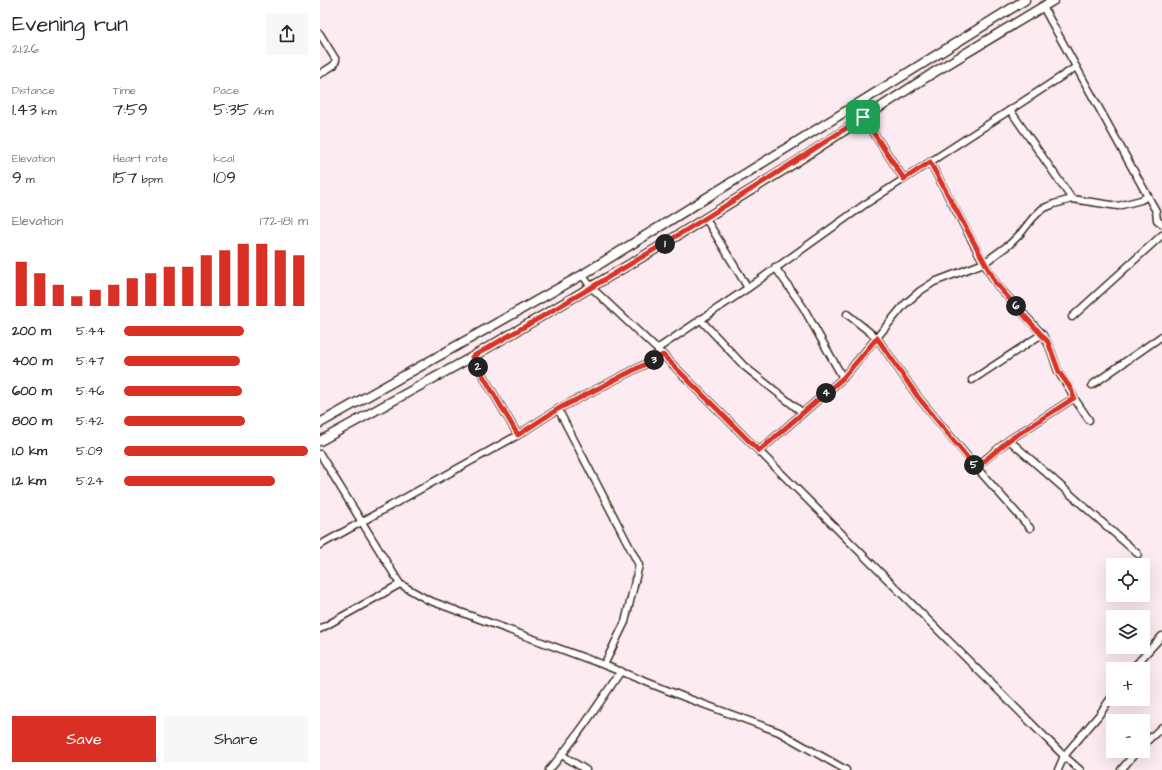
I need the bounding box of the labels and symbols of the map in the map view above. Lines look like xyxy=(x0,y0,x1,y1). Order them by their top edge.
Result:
pin xyxy=(846,100,880,134)
pin: 1 xyxy=(655,234,675,254)
pin: 6 xyxy=(1006,296,1026,316)
pin: 3 xyxy=(644,350,664,370)
pin: 2 xyxy=(468,357,488,377)
pin: 4 xyxy=(816,383,836,403)
pin: 5 xyxy=(964,455,984,475)

